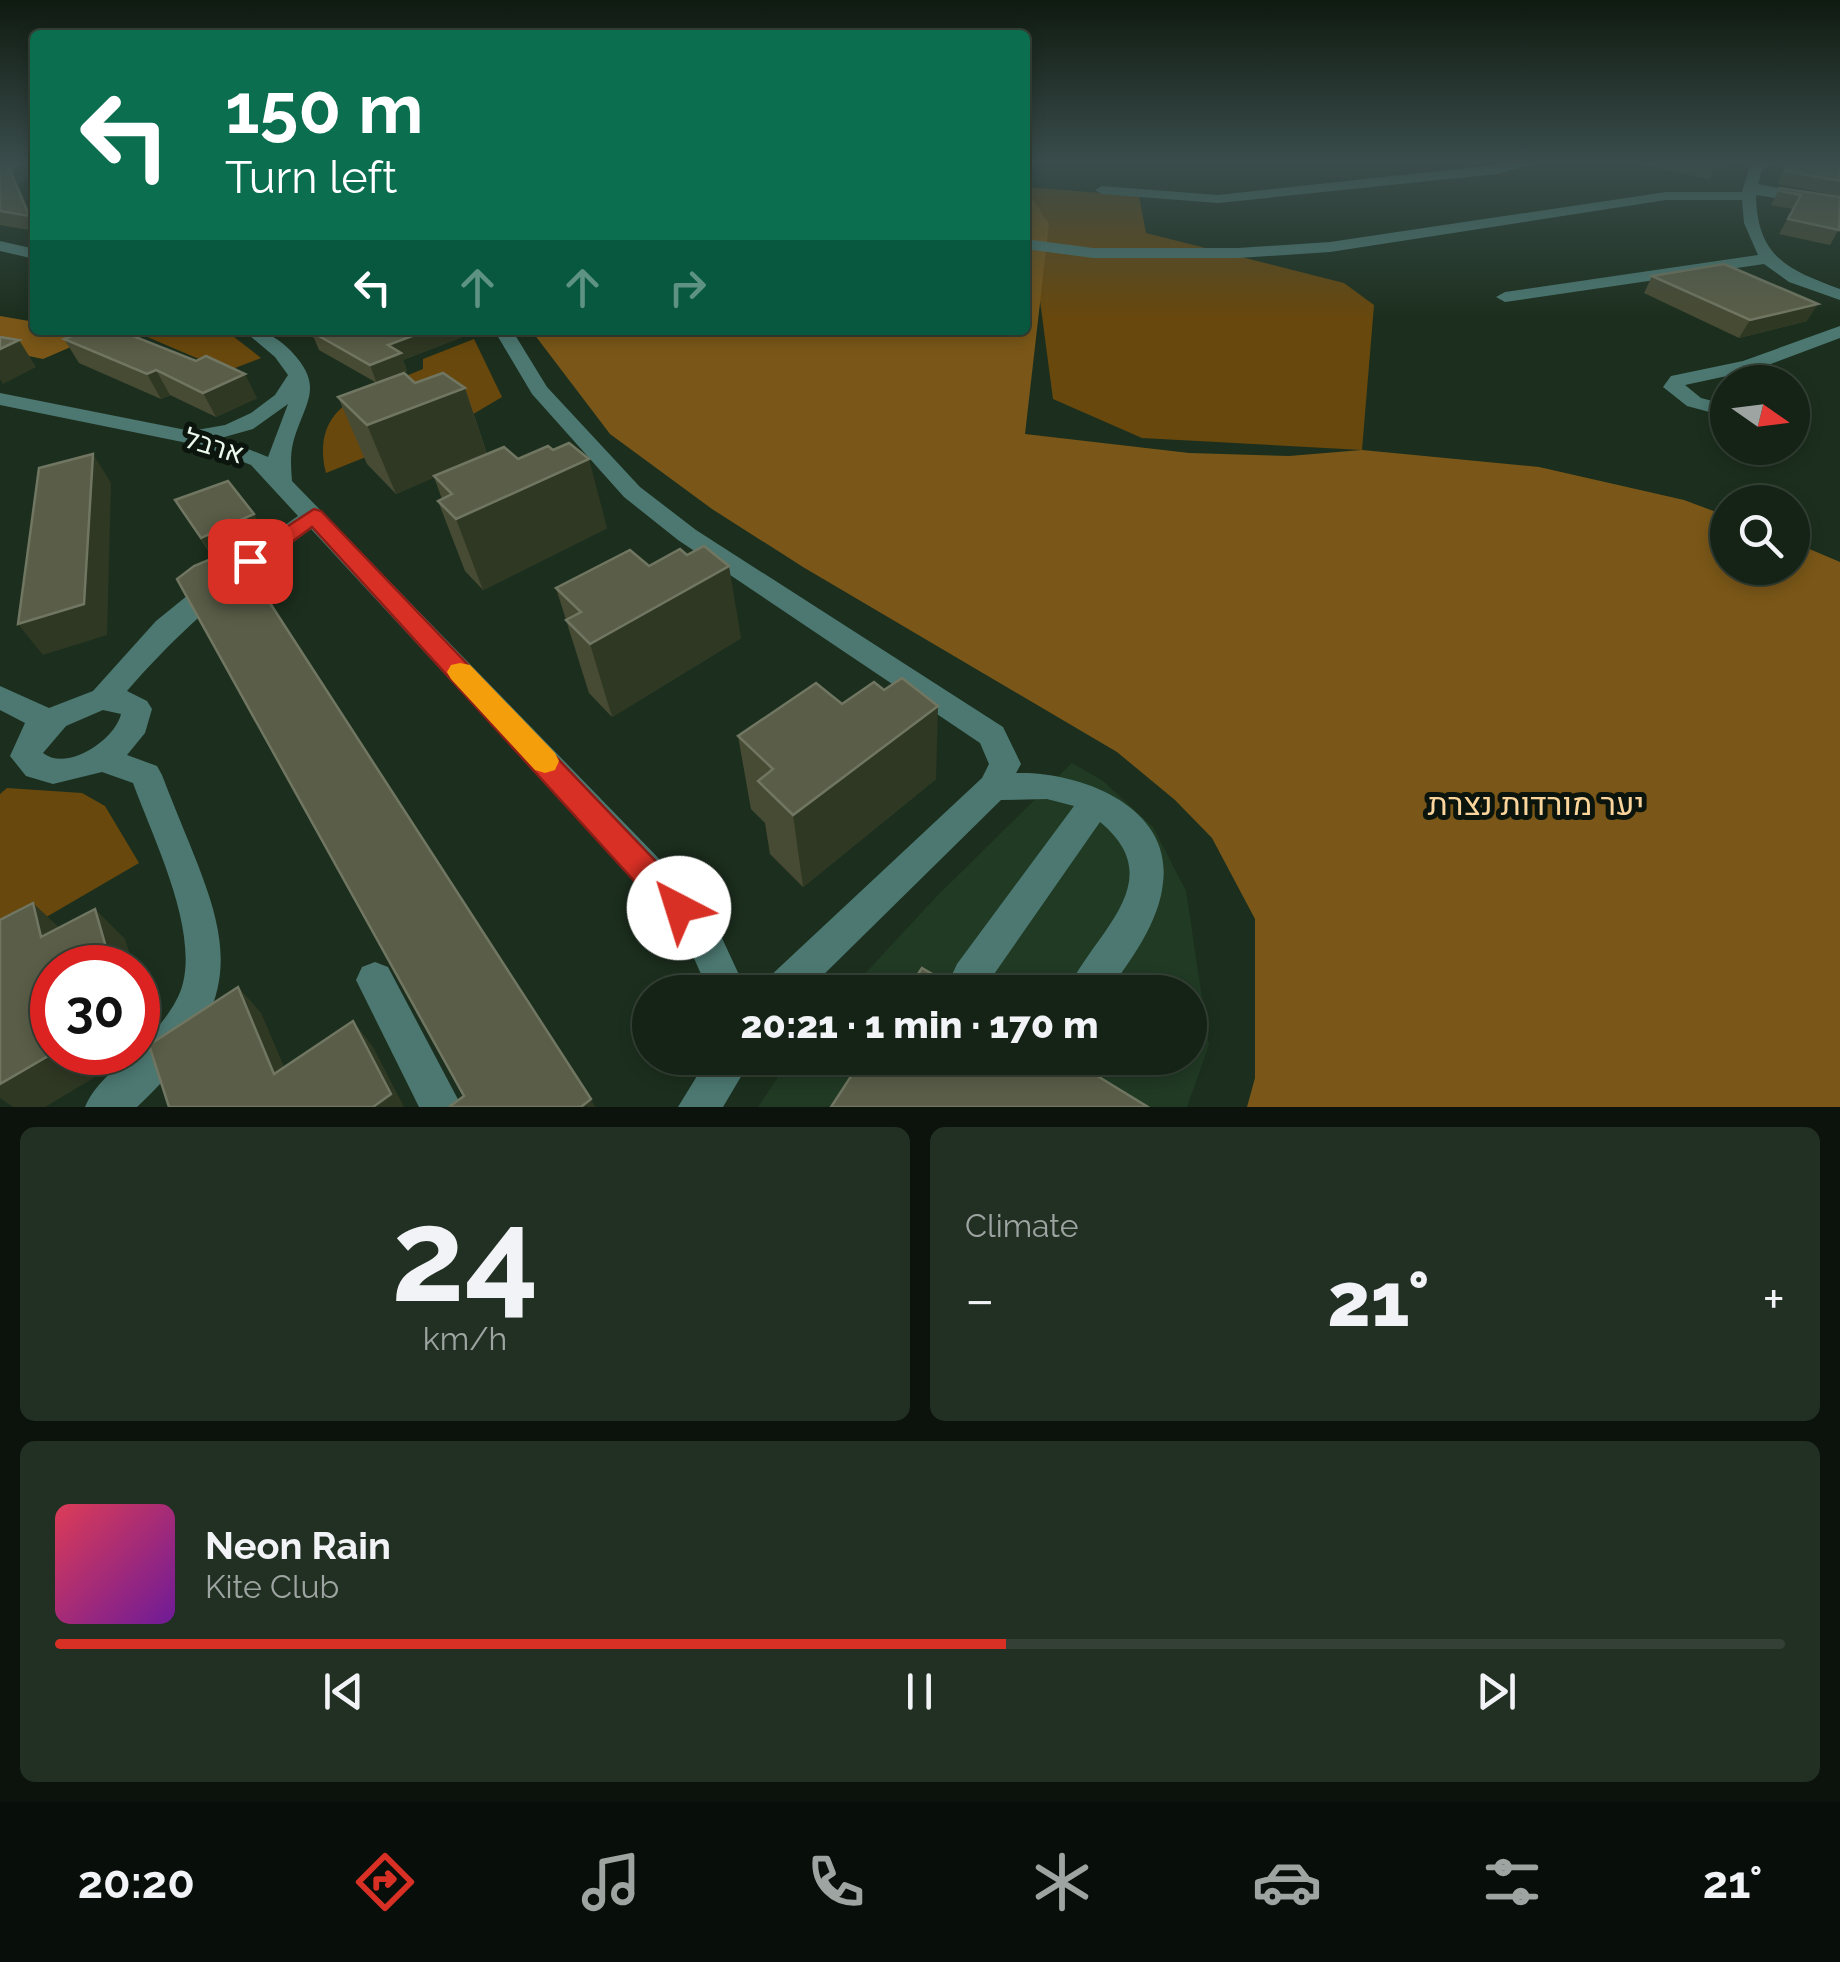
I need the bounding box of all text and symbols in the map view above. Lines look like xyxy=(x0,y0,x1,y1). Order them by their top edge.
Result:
text: 150 m xyxy=(225,67,423,149)
icon: left xyxy=(60,70,190,200)
text: Turn left xyxy=(225,151,397,204)
icon: left xyxy=(345,260,400,315)
icon: ahead xyxy=(450,260,505,315)
icon: ahead xyxy=(555,260,610,315)
icon: right xyxy=(660,260,715,315)
north arrow xyxy=(1710,365,1810,465)
map controls xyxy=(1710,365,1810,585)
street label: ארבל xyxy=(180,421,248,471)
button: search xyxy=(1710,485,1810,585)
pin xyxy=(208,519,293,604)
icon: arrive xyxy=(223,534,278,589)
park label: יער מורדות נצרת xyxy=(1428,785,1644,822)
position arrow xyxy=(627,856,731,960)
speed limit sign: 30 xyxy=(30,945,160,1075)
text: 20:21 · 1 min · 170 m xyxy=(741,1002,1098,1047)
text: 24 xyxy=(391,1179,539,1331)
text: Climate xyxy=(965,1207,1079,1244)
text: 21° xyxy=(1327,1255,1430,1344)
text: − xyxy=(965,1267,995,1332)
text: + xyxy=(1762,1267,1785,1332)
text: km/h xyxy=(423,1320,507,1357)
text: Neon Rain xyxy=(205,1523,391,1568)
text: Kite Club xyxy=(205,1568,339,1605)
icon: previous xyxy=(316,1664,371,1719)
icon: pause xyxy=(892,1664,947,1719)
icon: next xyxy=(1469,1664,1524,1719)
icon: directions xyxy=(350,1847,420,1917)
icon: music xyxy=(576,1847,646,1917)
icon: phone xyxy=(801,1847,871,1917)
icon: climate xyxy=(1027,1847,1097,1917)
icon: car xyxy=(1252,1847,1322,1917)
icon: filters xyxy=(1477,1847,1547,1917)
text: 20:20 xyxy=(78,1856,195,1909)
text: 21° xyxy=(1703,1856,1762,1909)

